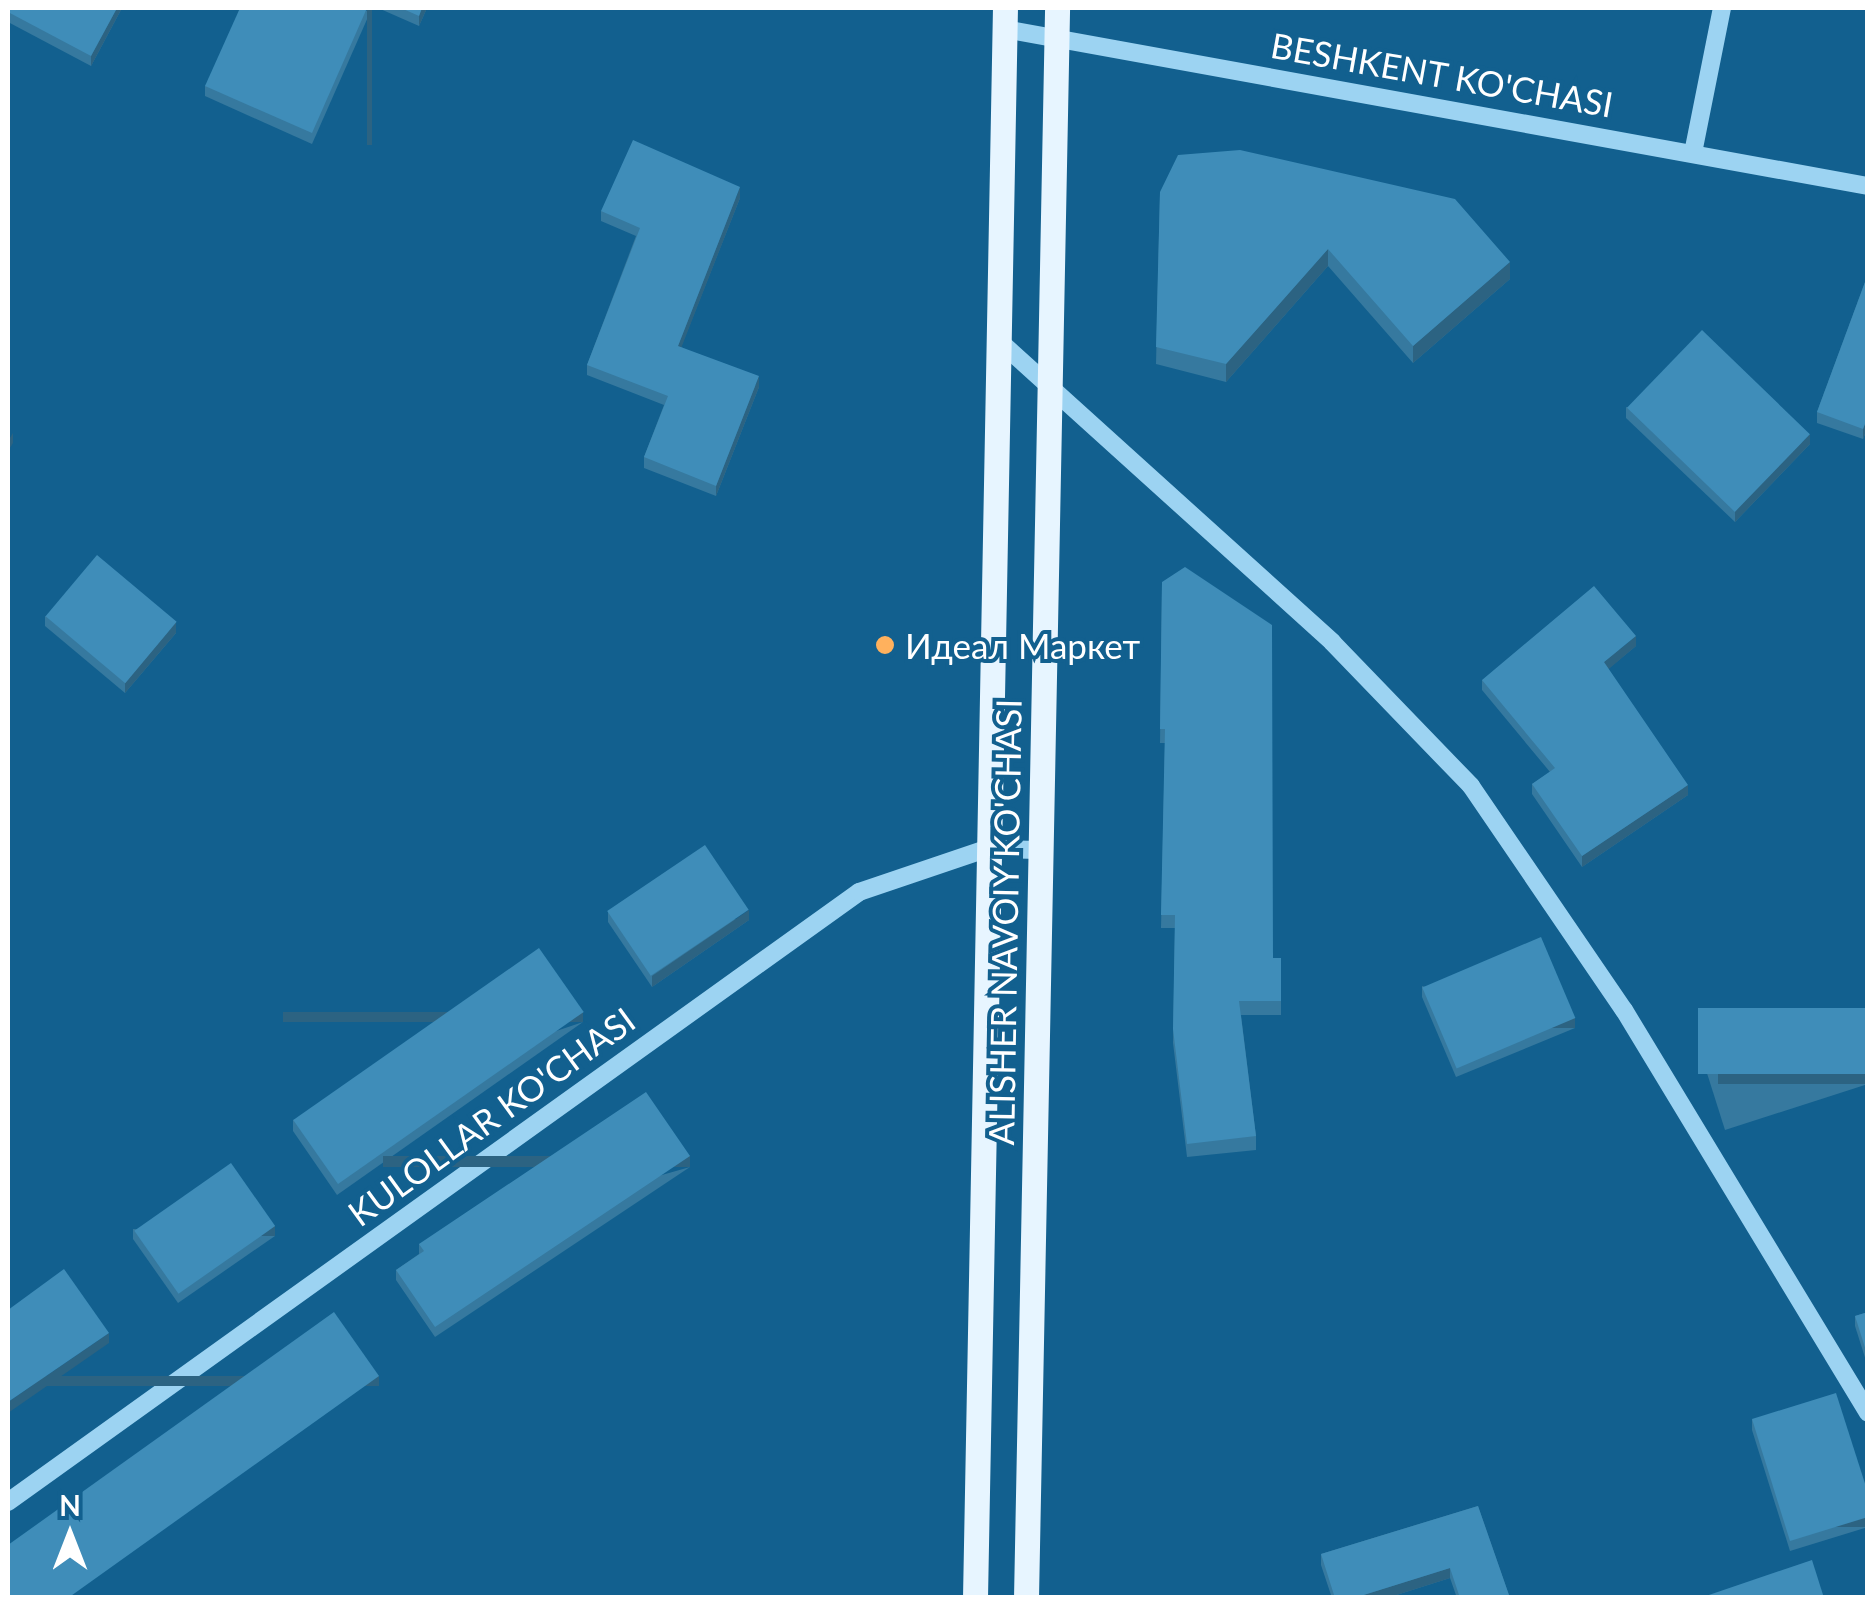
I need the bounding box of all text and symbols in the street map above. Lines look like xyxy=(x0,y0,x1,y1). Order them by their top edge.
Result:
street label: BESHKENT KO'CHASI xyxy=(1267,23,1617,125)
place label: Идеал Маркет xyxy=(905,624,1140,666)
marker: Идеал Маркет xyxy=(874,634,896,656)
street label: ALISHER NAVOIY KO'CHASI xyxy=(979,698,1029,1146)
street label: KULOLLAR KO'CHASI xyxy=(340,998,642,1234)
north arrow xyxy=(20,1485,120,1585)
text: N xyxy=(59,1488,81,1522)

